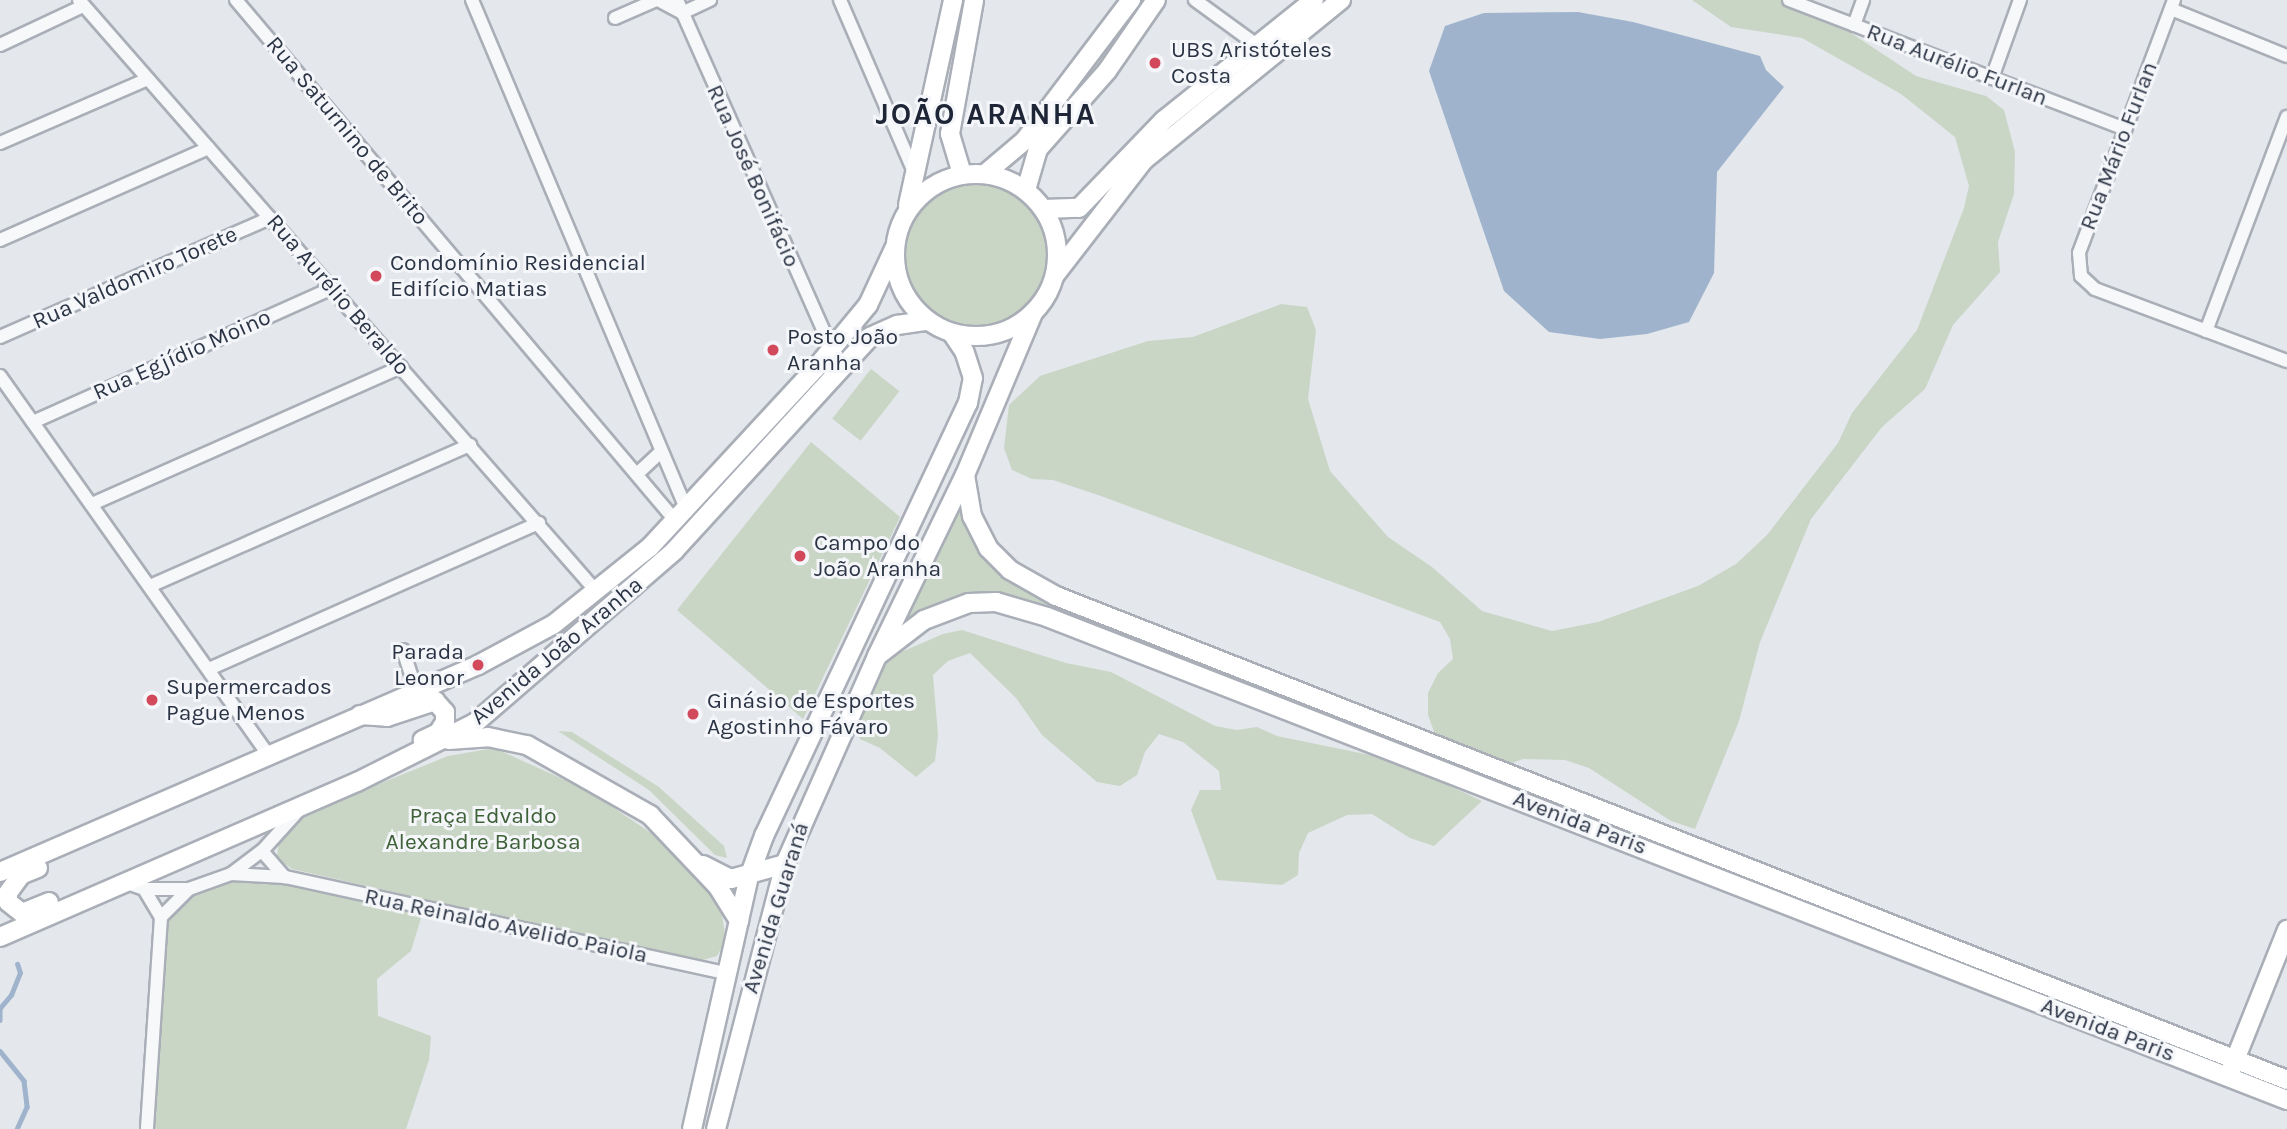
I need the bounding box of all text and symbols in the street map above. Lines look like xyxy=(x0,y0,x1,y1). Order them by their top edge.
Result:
street label: Rua Aurélio Furlan xyxy=(1863,18,2051,112)
street label: Rua Saturnino de Brito xyxy=(260,31,434,231)
place label: UBS Aristóteles Costa xyxy=(1171,36,1332,90)
marker: UBS Aristóteles Costa xyxy=(1145,53,1165,73)
street label: Rua Mário Furlan xyxy=(2074,58,2164,234)
street label: Rua José Bonifácio xyxy=(700,81,806,271)
district label: JOÃO ARANHA xyxy=(877,96,1095,132)
street label: Rua Aurélio Beraldo xyxy=(261,209,415,381)
street label: Rua Valdomiro Torete xyxy=(28,220,242,336)
place label: Condomínio Residencial Edifício Matias xyxy=(390,249,646,303)
marker: Condomínio Residencial Edifício Matias xyxy=(368,268,384,284)
street label: Rua Egjídio Moino xyxy=(89,303,275,407)
place label: Posto João Aranha xyxy=(787,323,898,377)
marker: Posto João Aranha xyxy=(765,342,781,358)
place label: Campo do João Aranha xyxy=(814,529,941,583)
marker: Campo do João Aranha xyxy=(792,548,808,564)
street label: Avenida João Aranha xyxy=(466,571,648,731)
place label: Parada Leonor xyxy=(391,638,464,692)
marker: Parada Leonor xyxy=(470,657,486,673)
place label: Supermercados Pague Menos xyxy=(166,673,332,727)
place label: Ginásio de Esportes Agostinho Fávaro xyxy=(707,687,915,741)
marker: Supermercados Pague Menos xyxy=(144,692,160,708)
marker: Ginásio de Esportes Agostinho Fávaro xyxy=(685,706,701,722)
street label: Avenida Paris xyxy=(1509,785,1651,861)
park label: Praça Edvaldo Alexandre Barbosa xyxy=(385,802,581,856)
street label: Avenida Guaraná xyxy=(737,819,815,997)
street label: Rua Reinaldo Avelido Paiola xyxy=(362,883,650,969)
street label: Avenida Paris xyxy=(2037,992,2179,1068)

